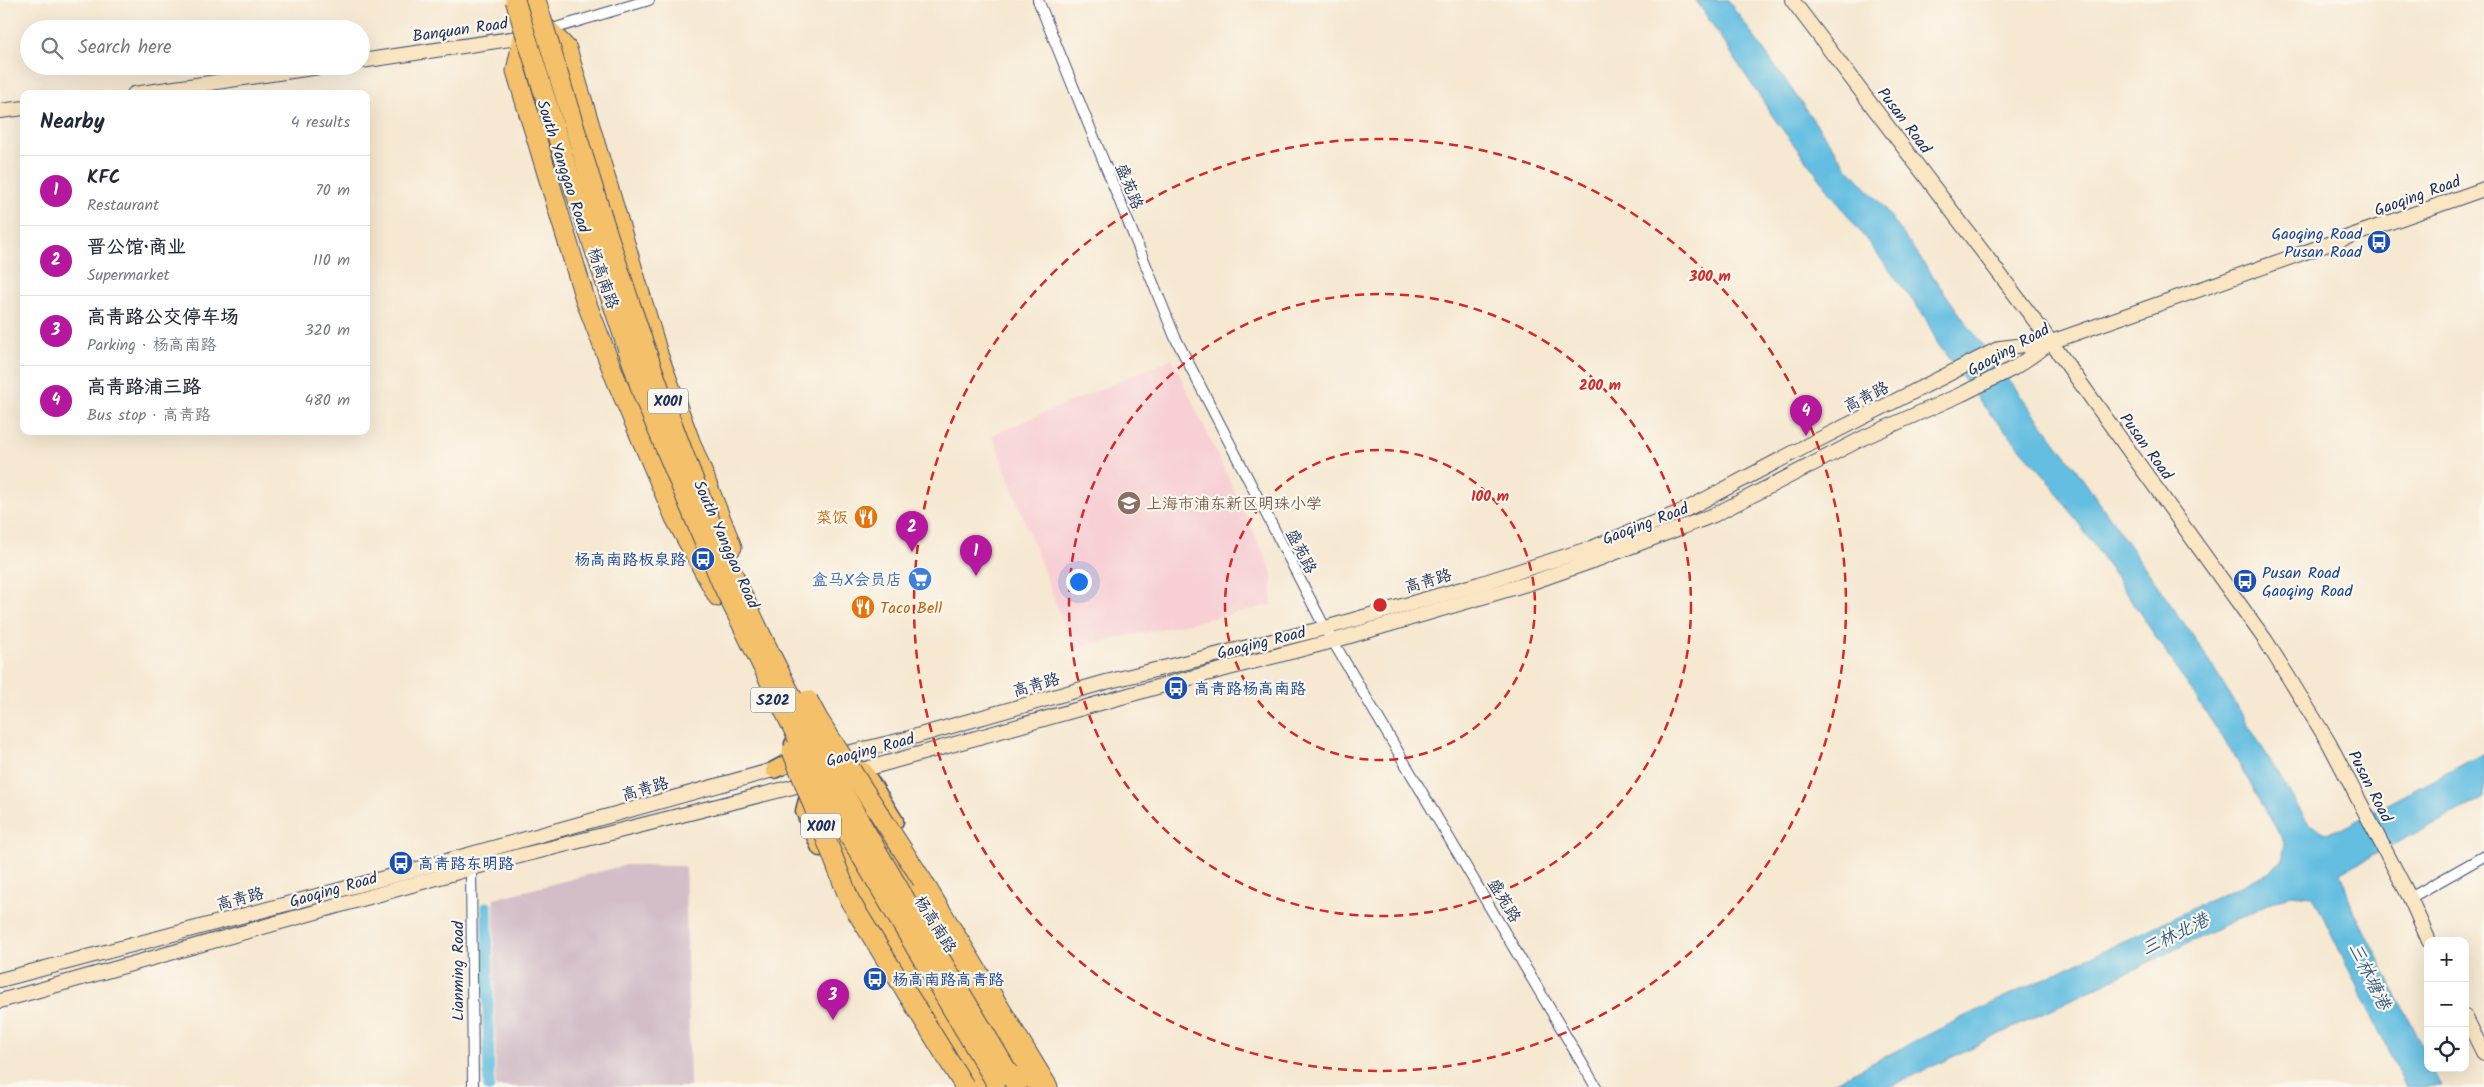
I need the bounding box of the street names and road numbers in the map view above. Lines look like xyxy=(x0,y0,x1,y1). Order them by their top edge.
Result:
street label: Banquan Road xyxy=(411,11,510,50)
street label: Pusan Road xyxy=(1870,82,1938,160)
street label: South Yanggao Road xyxy=(529,97,596,237)
street label: 盛苑路 xyxy=(1108,160,1149,214)
street label: Gaoqing Road xyxy=(2371,169,2465,224)
street label: 杨高南路 xyxy=(580,244,625,313)
street label: Gaoqing Road xyxy=(1963,317,2055,383)
street label: 高青路 xyxy=(1840,375,1894,419)
road number: X001 xyxy=(648,388,688,414)
street label: Pusan Road xyxy=(2113,408,2179,486)
street label: South Yanggao Road xyxy=(686,476,766,614)
street label: Gaoqing Road xyxy=(1599,496,1693,552)
street label: 盛苑路 xyxy=(1279,525,1323,579)
street label: 高青路 xyxy=(1402,563,1455,600)
street label: Gaoqing Road xyxy=(1214,620,1309,667)
street label: 高青路 xyxy=(1010,667,1063,704)
road number: S202 xyxy=(750,688,796,712)
street label: Gaoqing Road xyxy=(823,726,918,774)
street label: Pusan Road xyxy=(2341,746,2399,828)
street label: 高青路 xyxy=(619,771,672,808)
road number: X001 xyxy=(801,814,841,838)
street label: Gaoqing Road xyxy=(286,866,381,915)
street label: 盛苑路 xyxy=(1481,874,1527,928)
street label: 高青路 xyxy=(214,881,267,918)
street label: 杨高南路 xyxy=(907,891,962,959)
street label: Lianming Road xyxy=(446,920,471,1021)

